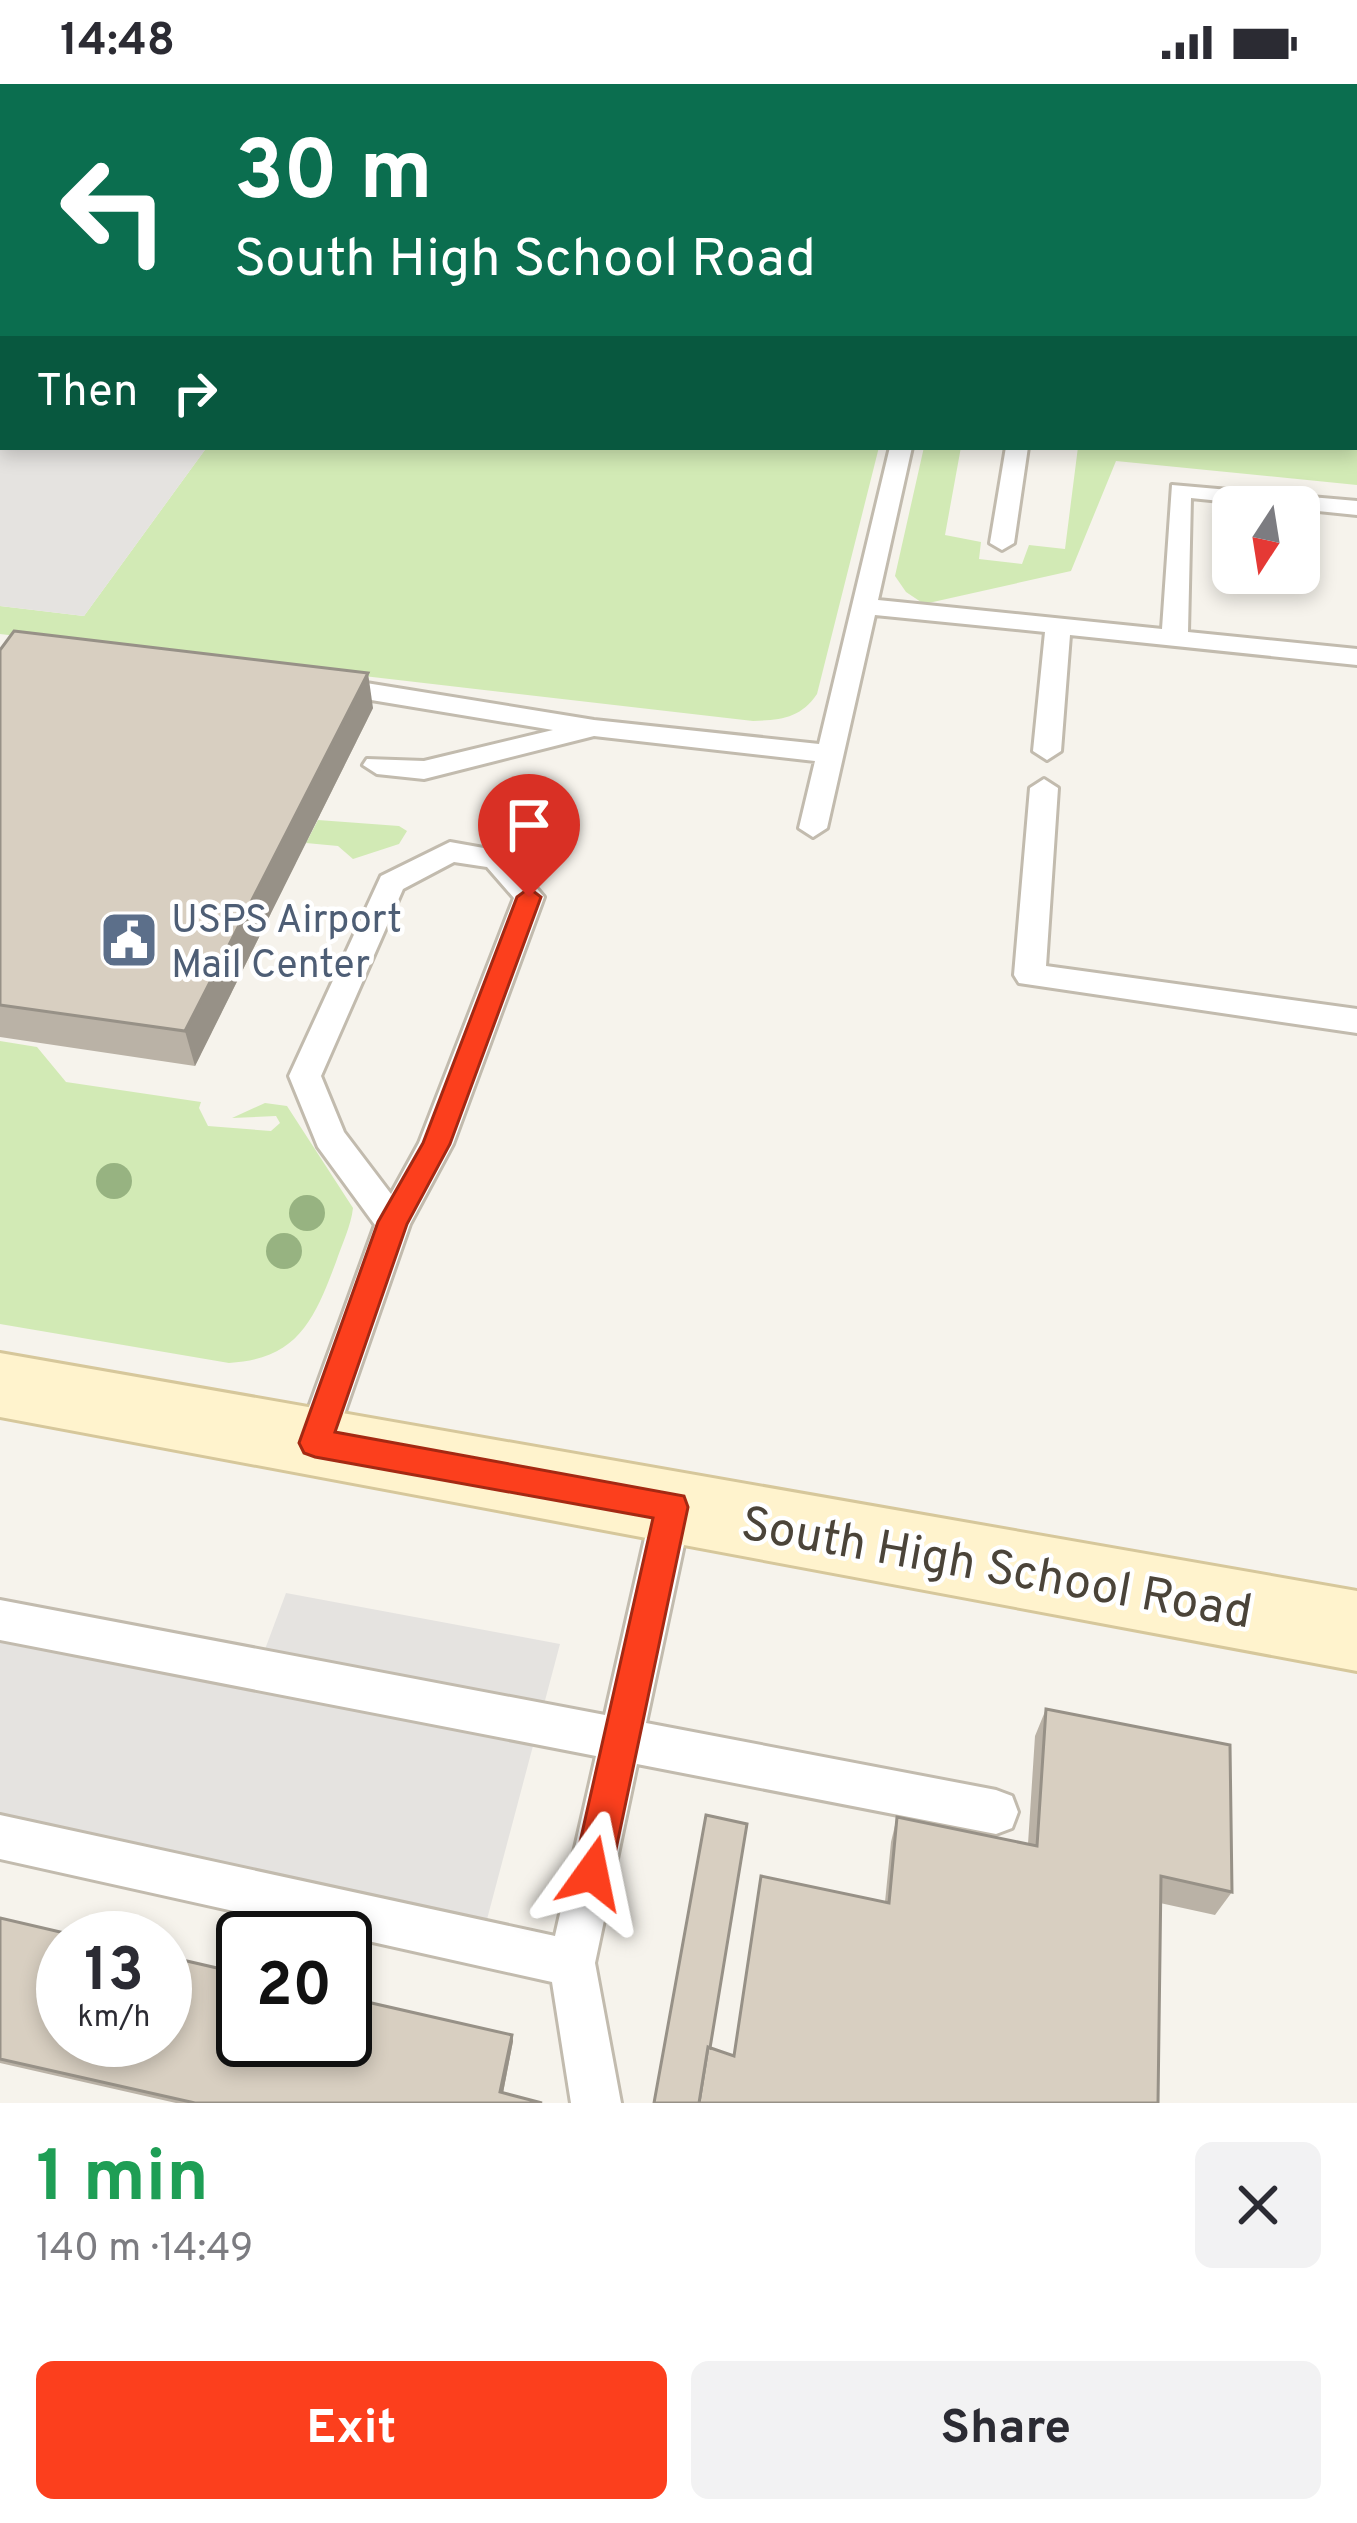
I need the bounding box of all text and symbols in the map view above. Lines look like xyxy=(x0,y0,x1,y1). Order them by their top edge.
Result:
text: 14:48 xyxy=(60,14,175,71)
text: 30 m xyxy=(234,123,433,229)
icon: left xyxy=(36,132,192,288)
text: South High School Road xyxy=(234,227,816,296)
icon: right xyxy=(162,360,228,426)
text: Then xyxy=(36,365,138,422)
north arrow xyxy=(1212,486,1320,594)
map controls xyxy=(1212,486,1320,594)
pin xyxy=(478,774,580,897)
icon: arrive xyxy=(496,792,562,858)
place label: USPS Airport Mail Center xyxy=(171,898,402,992)
public building icon: USPS Airport Mail Center xyxy=(98,909,160,971)
street label: South High School Road xyxy=(736,1496,1256,1645)
position arrow xyxy=(529,1810,655,1936)
speed limit sign: 20 xyxy=(216,1911,372,2067)
text: 13 xyxy=(84,1936,144,2012)
text: km/h xyxy=(78,2000,150,2037)
text: 1 min xyxy=(36,2135,209,2227)
button: close xyxy=(1195,2142,1321,2268)
text: 140 m · 14:49 xyxy=(36,2226,253,2275)
button: Exit xyxy=(36,2361,667,2499)
button: Share xyxy=(691,2361,1321,2499)

